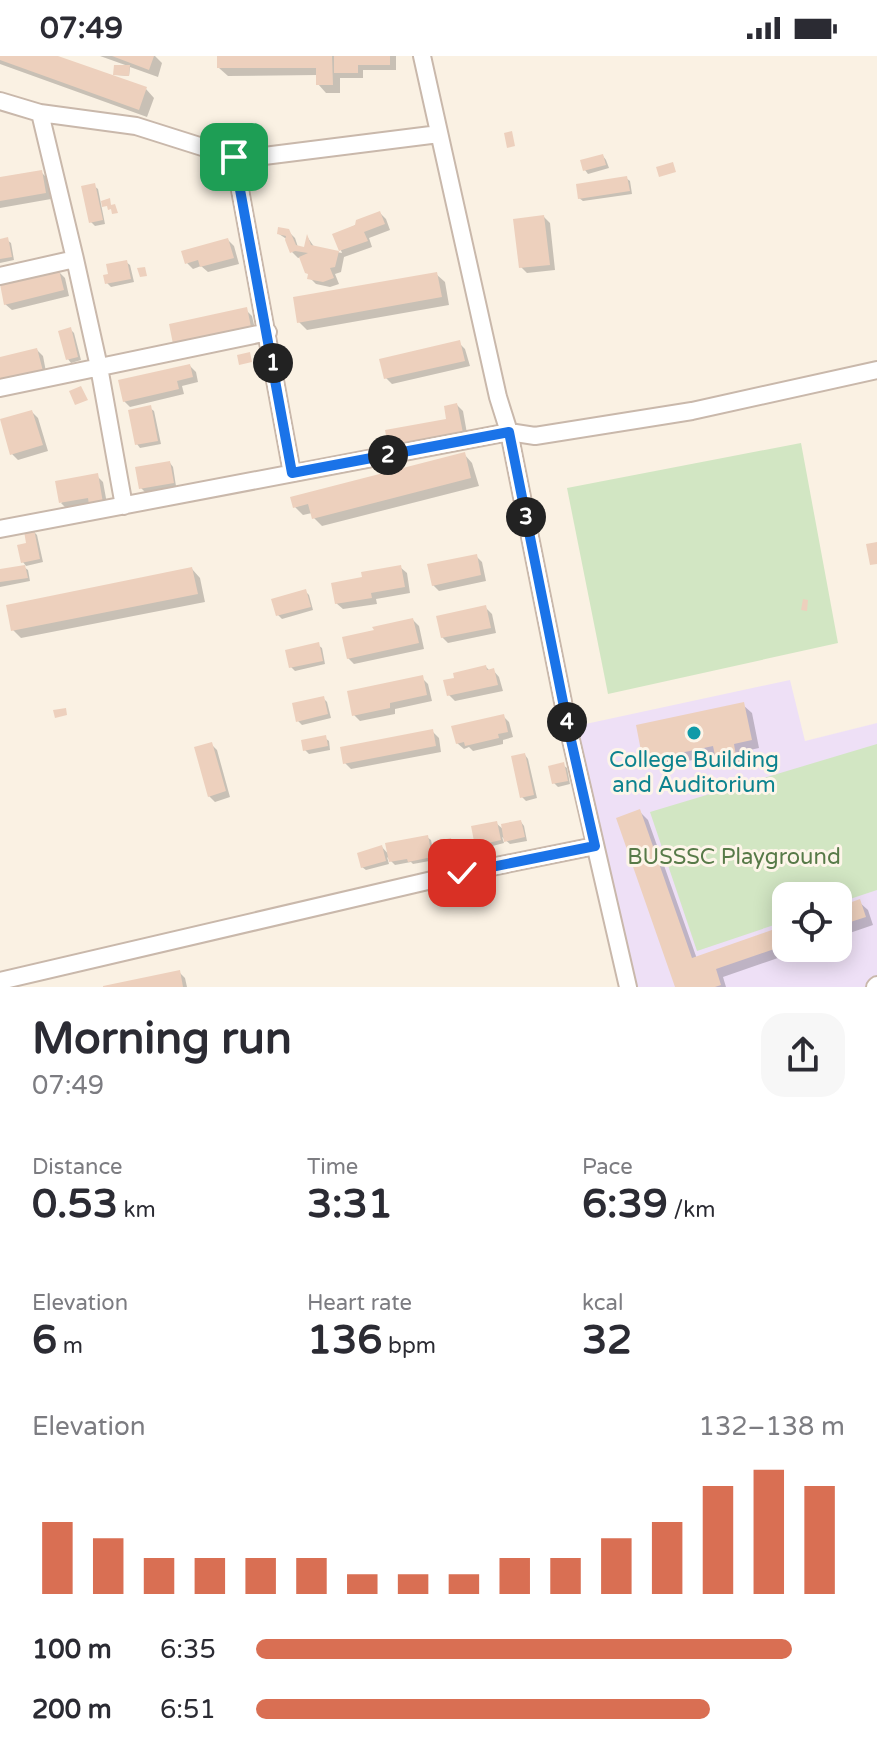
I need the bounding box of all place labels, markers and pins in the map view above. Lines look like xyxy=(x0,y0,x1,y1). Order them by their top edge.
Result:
pin xyxy=(200,123,268,191)
pin: 1 xyxy=(253,343,293,383)
pin: 2 xyxy=(368,435,408,475)
pin: 3 xyxy=(506,497,546,537)
pin: 4 xyxy=(547,702,587,742)
marker: College Building and Auditorium xyxy=(685,724,703,742)
place label: College Building and Auditorium xyxy=(609,747,779,798)
pin xyxy=(428,839,496,907)

